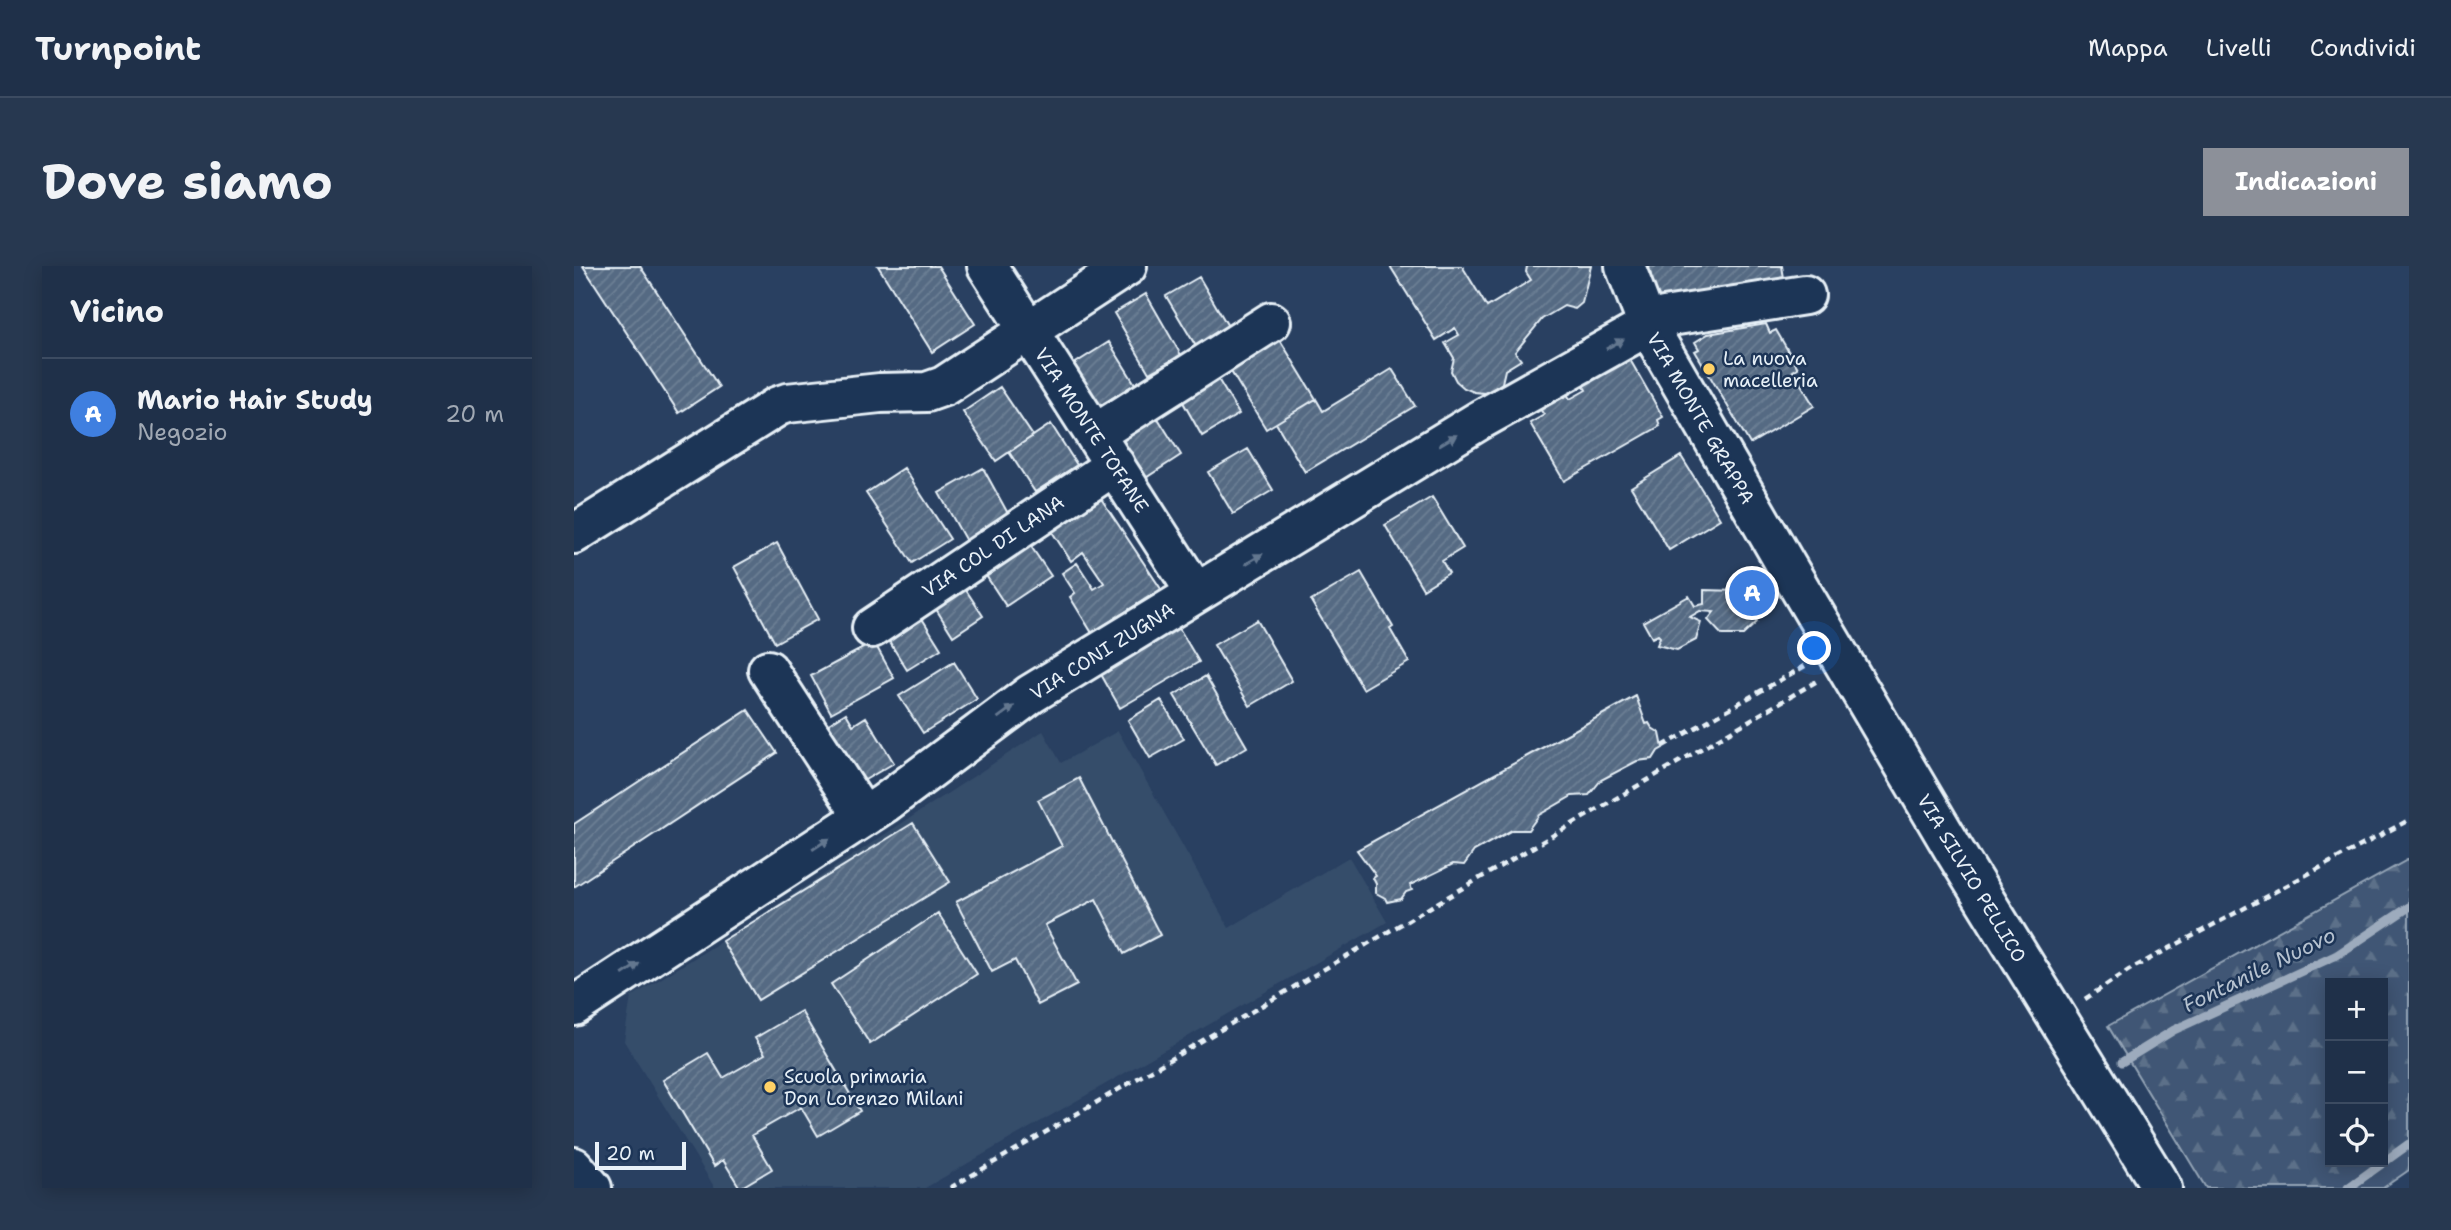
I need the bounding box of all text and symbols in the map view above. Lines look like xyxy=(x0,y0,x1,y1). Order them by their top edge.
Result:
text: Turnpoint xyxy=(35,26,201,71)
text: Mappa xyxy=(2088,32,2168,64)
text: Livelli xyxy=(2206,32,2272,64)
text: Condividi xyxy=(2310,32,2416,64)
button: Indicazioni xyxy=(2203,148,2409,216)
text: Dove siamo xyxy=(42,149,333,215)
text: Vicino xyxy=(70,291,164,332)
street label: VIA MONTE GRAPPA xyxy=(1641,328,1760,509)
one-way arrow xyxy=(1605,339,1625,351)
street label: VIA MONTE TOFANE xyxy=(1029,343,1154,518)
place label: La nuova macelleria xyxy=(1723,346,1818,393)
marker: La nuova macelleria xyxy=(1701,361,1717,377)
text: Mario Hair Study xyxy=(137,382,373,417)
text: A xyxy=(84,399,102,429)
text: 20 m xyxy=(445,399,504,429)
text: Negozio xyxy=(137,417,228,447)
one-way arrow xyxy=(1439,433,1458,446)
street label: VIA COL DI LANA xyxy=(917,490,1069,603)
one-way arrow xyxy=(1245,552,1264,565)
pin: A xyxy=(1729,567,1775,619)
street label: VIA CONI ZUGNA xyxy=(1025,597,1179,706)
your location xyxy=(1797,631,1831,665)
one-way arrow xyxy=(997,705,1015,719)
street label: VIA SILVIO PELLICO xyxy=(1911,789,2032,967)
one-way arrow xyxy=(811,837,831,850)
water label: Fontanile Nuovo xyxy=(2178,921,2340,1019)
one-way arrow xyxy=(622,962,640,976)
map controls xyxy=(2325,978,2388,1167)
button: + xyxy=(2325,978,2388,1041)
button: − xyxy=(2325,1041,2388,1104)
place label: Scuola primaria Don Lorenzo Milani xyxy=(784,1064,964,1111)
marker: Scuola primaria Don Lorenzo Milani xyxy=(762,1079,778,1095)
button: locate xyxy=(2325,1104,2388,1167)
scale bar xyxy=(595,1139,686,1171)
text: 20 m xyxy=(606,1141,655,1166)

